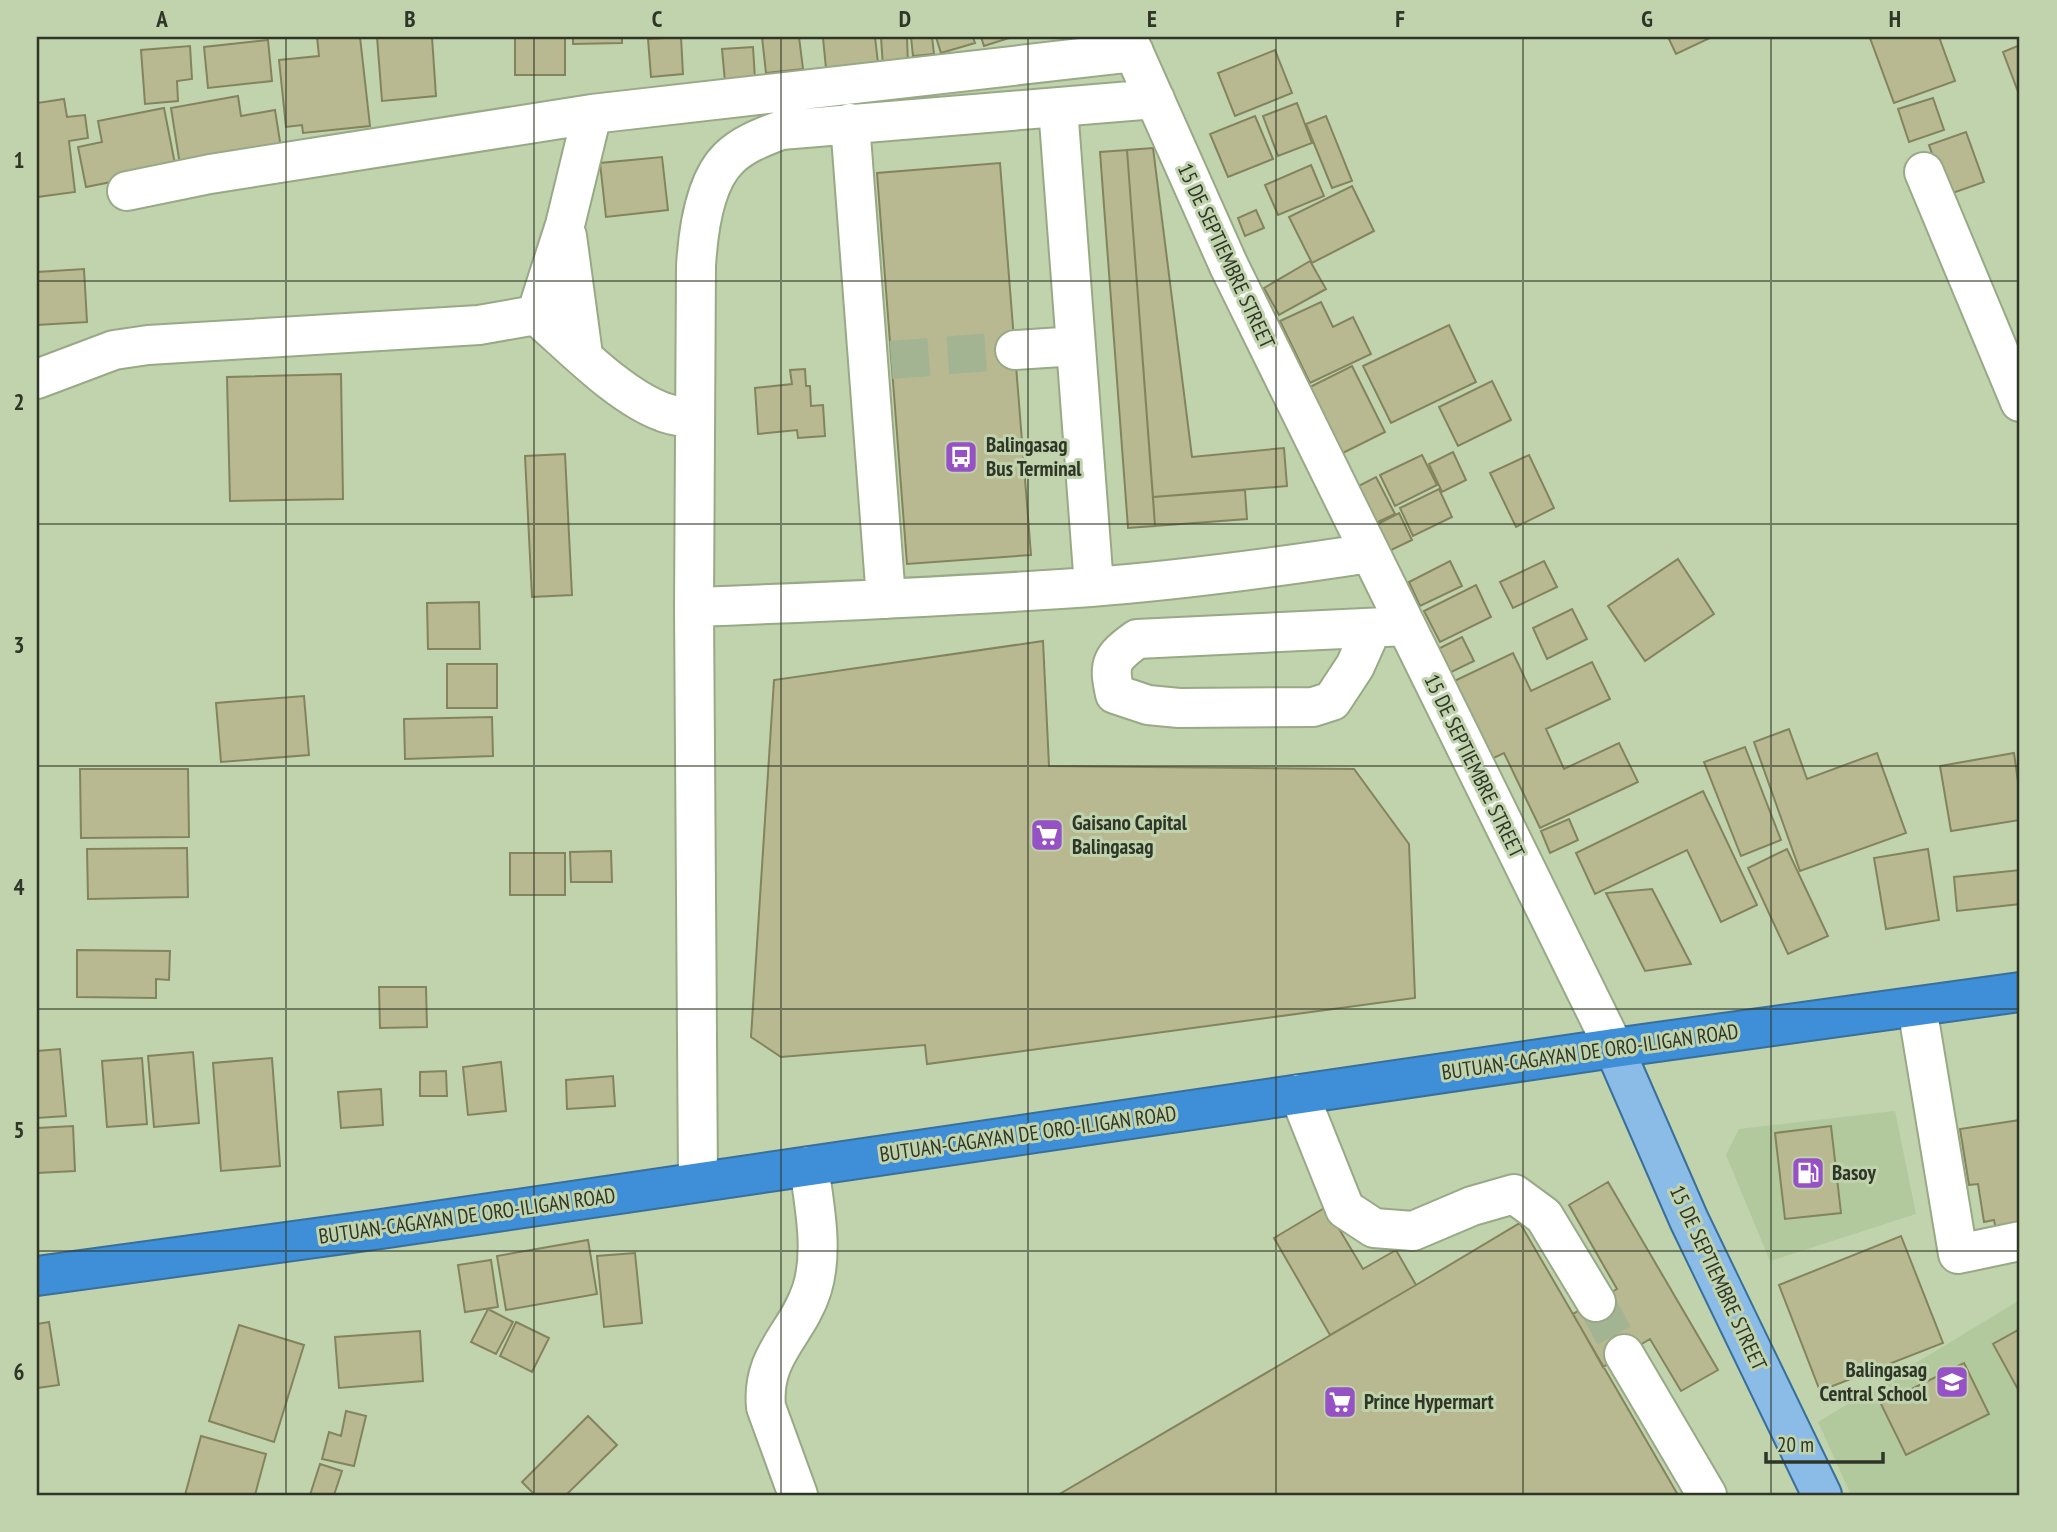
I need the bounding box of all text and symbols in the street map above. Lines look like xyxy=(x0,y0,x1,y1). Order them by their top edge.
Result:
text: A xyxy=(155,4,168,33)
text: B xyxy=(404,4,416,33)
text: C xyxy=(652,4,663,33)
text: D xyxy=(899,4,911,33)
text: E xyxy=(1147,4,1157,33)
text: F xyxy=(1395,4,1405,33)
text: G xyxy=(1641,4,1653,33)
text: H xyxy=(1889,4,1901,33)
text: 1 xyxy=(14,145,25,174)
street label: 15 DE SEPTIEMBRE STREET xyxy=(1172,159,1281,353)
text: 2 xyxy=(14,387,25,416)
place label: Balingasag Bus Terminal xyxy=(986,431,1082,482)
bus stop icon: Balingasag Bus Terminal xyxy=(942,438,980,476)
text: 3 xyxy=(14,630,25,659)
street label: 15 DE SEPTIEMBRE STREET xyxy=(1418,670,1531,863)
place label: Gaisano Capital Balingasag xyxy=(1072,809,1188,860)
supermarket icon: Gaisano Capital Balingasag xyxy=(1028,816,1066,854)
text: 4 xyxy=(14,872,25,901)
street label: BUTUAN-CAGAYAN DE ORO-ILIGAN ROAD xyxy=(1440,1017,1740,1086)
street label: BUTUAN-CAGAYAN DE ORO-ILIGAN ROAD xyxy=(878,1099,1178,1168)
text: 5 xyxy=(14,1115,25,1144)
fuel station icon: Basoy xyxy=(1789,1154,1827,1192)
place label: Basoy xyxy=(1832,1159,1876,1186)
street label: BUTUAN-CAGAYAN DE ORO-ILIGAN ROAD xyxy=(317,1181,617,1250)
street label: 15 DE SEPTIEMBRE STREET xyxy=(1664,1181,1773,1375)
place label: Balingasag Central School xyxy=(1819,1356,1928,1407)
text: 6 xyxy=(14,1357,25,1386)
school or university icon: Balingasag Central School xyxy=(1933,1363,1971,1401)
supermarket icon: Prince Hypermart xyxy=(1321,1383,1359,1421)
place label: Prince Hypermart xyxy=(1364,1388,1494,1415)
scale bar xyxy=(1766,1420,1884,1464)
text: 20 m xyxy=(1777,1431,1814,1458)

